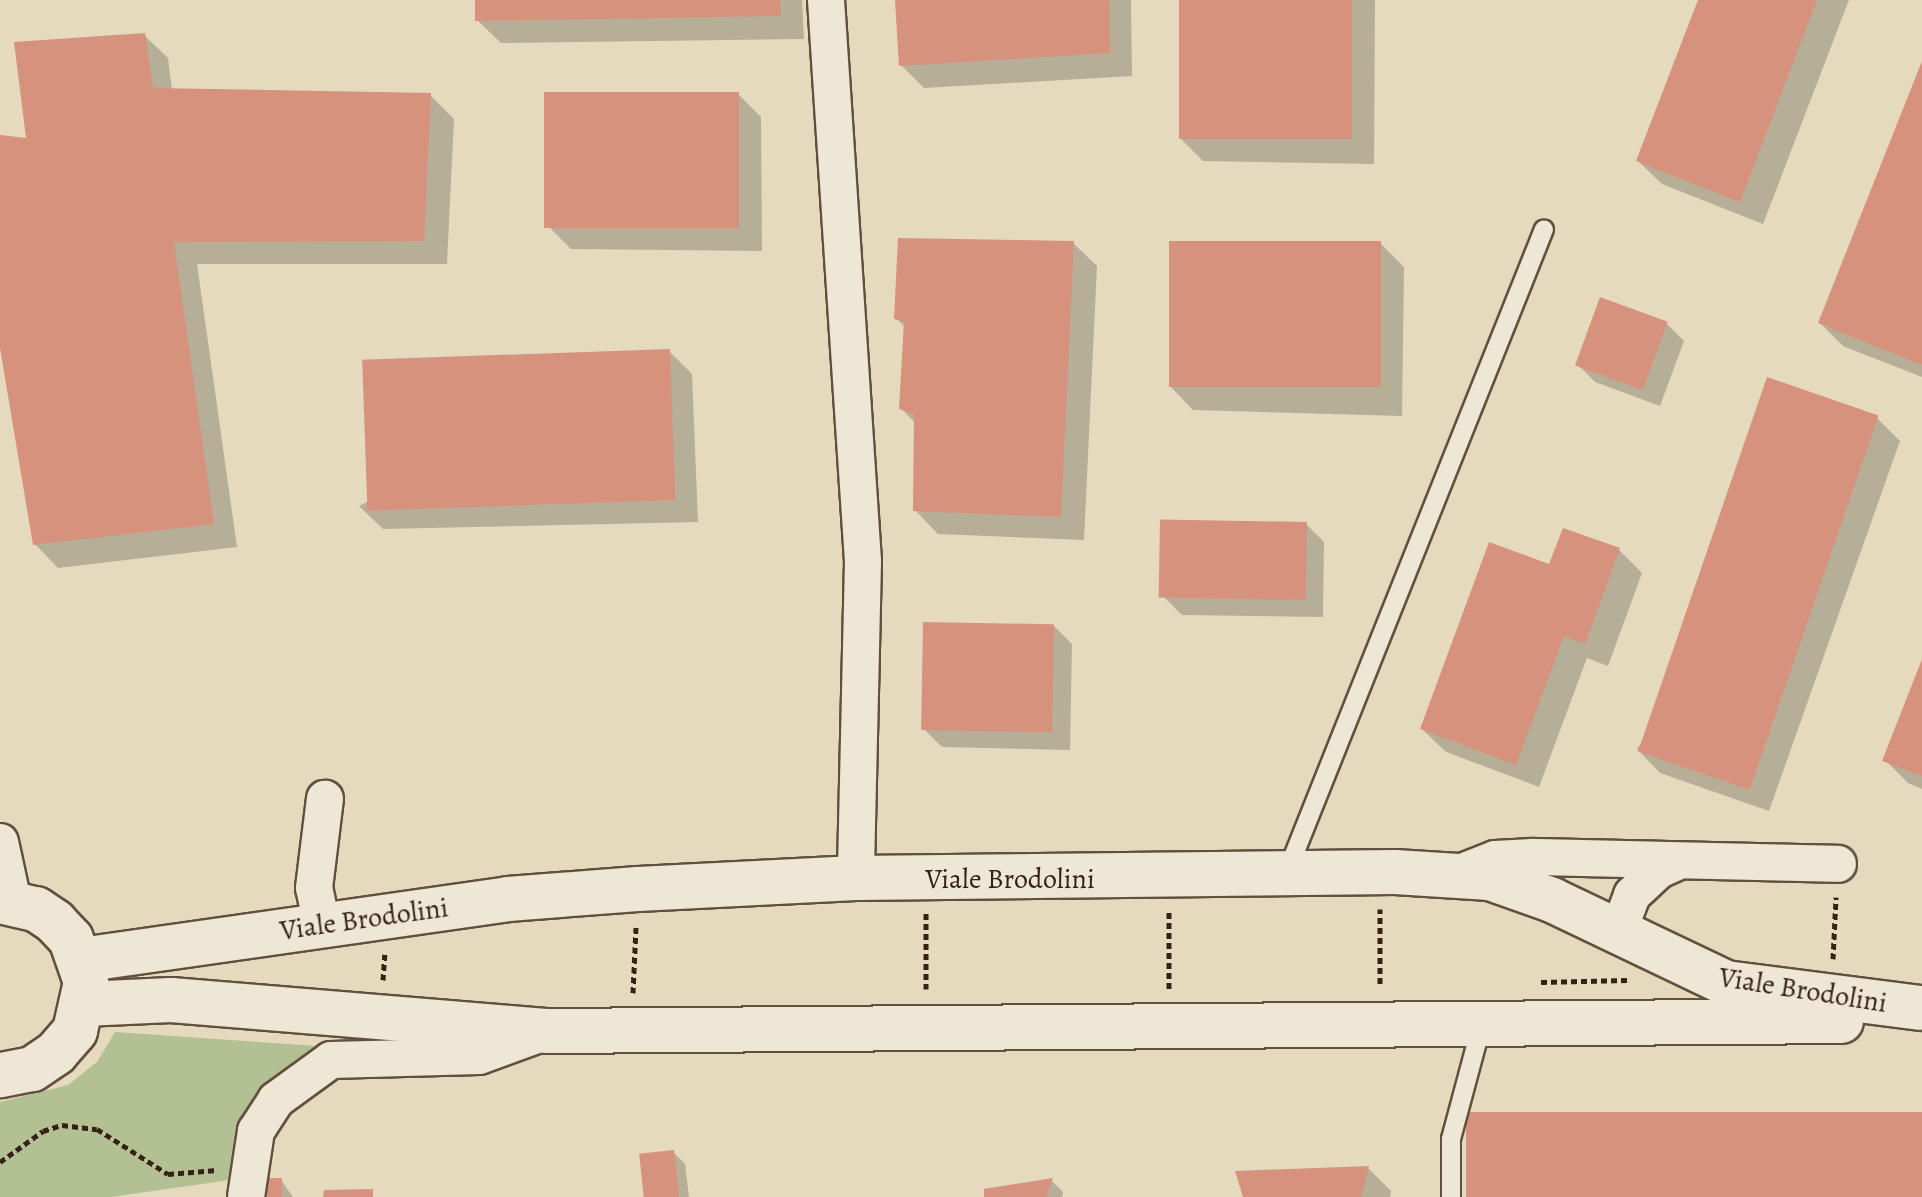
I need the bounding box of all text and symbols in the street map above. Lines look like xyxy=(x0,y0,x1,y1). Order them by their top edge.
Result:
street label: Viale Brodolini xyxy=(925,862,1095,896)
street label: Viale Brodolini xyxy=(278,891,450,947)
street label: Viale Brodolini xyxy=(1717,960,1889,1020)

